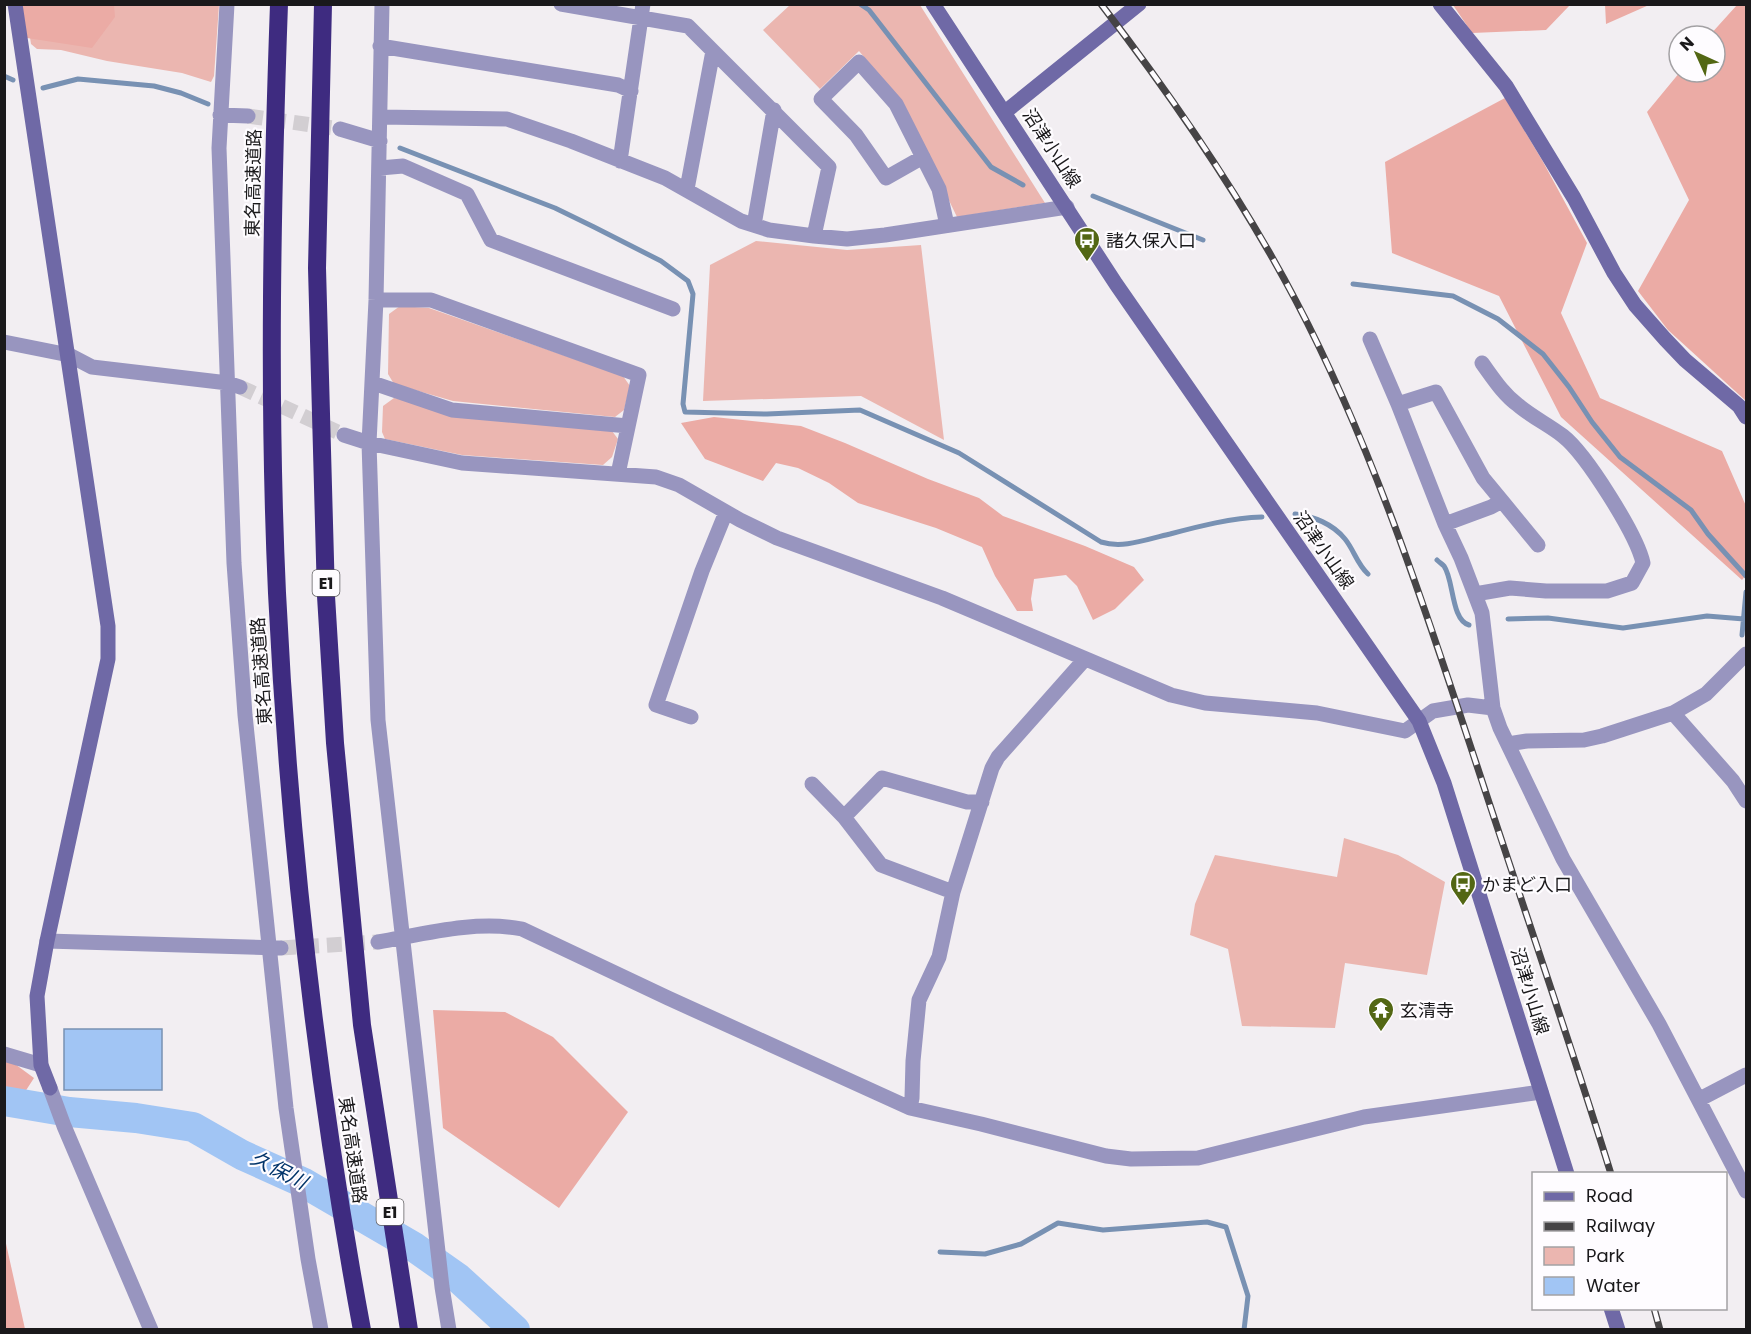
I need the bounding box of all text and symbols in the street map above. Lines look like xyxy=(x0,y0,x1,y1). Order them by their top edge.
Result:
north arrow xyxy=(1667,24,1727,84)
text: N xyxy=(1674,31,1699,56)
street label: 沼津小山線 xyxy=(1017,103,1087,193)
street label: 東名高速道路 xyxy=(240,129,266,237)
bus stop icon: 諸久保入口 xyxy=(1072,225,1102,263)
place label: 諸久保入口 xyxy=(1106,228,1196,253)
street label: 沼津小山線 xyxy=(1288,506,1360,594)
road number: E1 xyxy=(312,570,340,596)
street label: 東名高速道路 xyxy=(245,616,277,726)
bus stop icon: かまど入口 xyxy=(1448,869,1478,907)
place label: かまど入口 xyxy=(1482,872,1572,897)
street label: 沼津小山線 xyxy=(1505,944,1555,1038)
temple icon: 玄清寺 xyxy=(1366,995,1396,1033)
place label: 玄清寺 xyxy=(1400,998,1454,1023)
street label: 東名高速道路 xyxy=(333,1095,373,1205)
water label: 久保川 xyxy=(246,1144,314,1197)
legend xyxy=(1532,1172,1727,1310)
text: Road xyxy=(1586,1183,1633,1208)
road number: E1 xyxy=(376,1199,404,1225)
text: Railway xyxy=(1586,1213,1655,1238)
text: Park xyxy=(1586,1243,1625,1268)
text: Water xyxy=(1586,1273,1640,1298)

